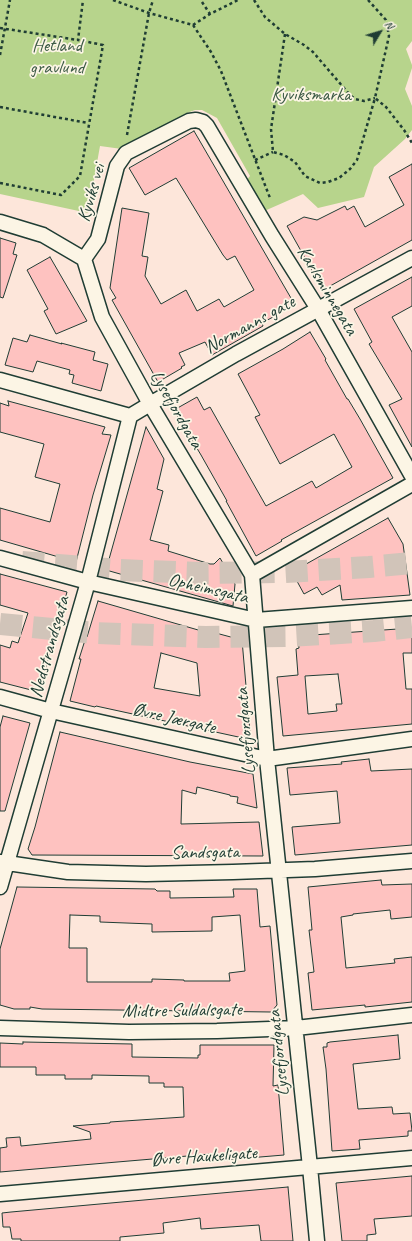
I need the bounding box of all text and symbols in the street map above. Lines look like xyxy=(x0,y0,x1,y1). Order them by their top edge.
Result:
north arrow xyxy=(360,12,400,52)
text: N xyxy=(382,18,397,32)
park label: Hetland gravlund xyxy=(30,35,84,79)
park label: Kyviksmarka xyxy=(271,84,351,106)
street label: Kyviks vei xyxy=(73,161,111,225)
street label: Karlsminnegata xyxy=(291,242,363,340)
street label: Normanns gate xyxy=(201,291,299,359)
street label: Lysefjordgata xyxy=(145,367,207,453)
street label: Opheimsgata xyxy=(166,569,250,609)
street label: Nedstrandsgata xyxy=(25,594,75,700)
street label: Lysefjordgata xyxy=(231,687,261,775)
street label: Øvre Jærgate xyxy=(130,698,218,740)
street label: Sandsgata xyxy=(171,841,239,865)
street label: Midtre Suldalsgate xyxy=(122,999,242,1023)
street label: Lysefjordgata xyxy=(263,1009,295,1097)
street label: Øvre Haukeligate xyxy=(150,1142,258,1172)

